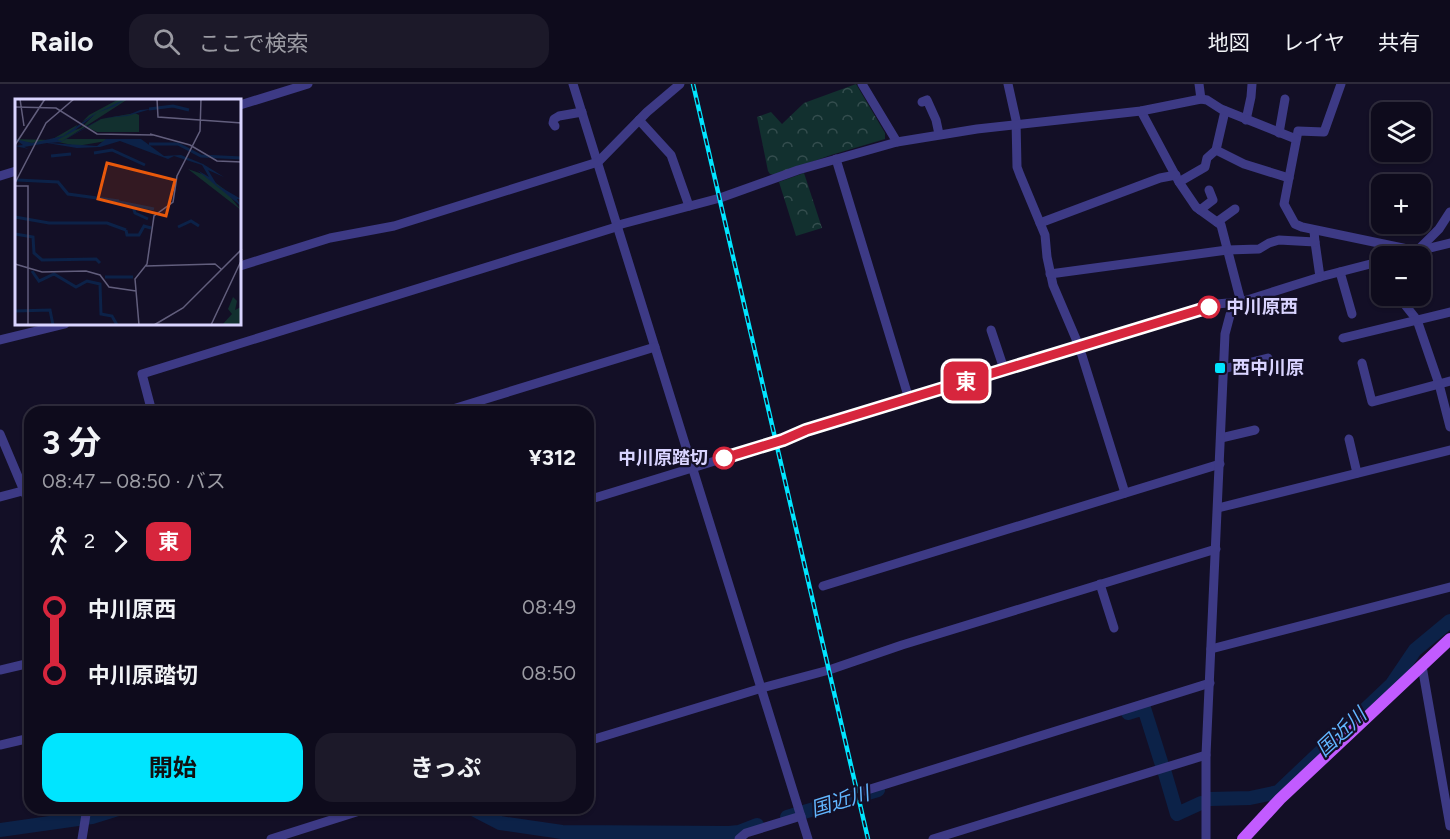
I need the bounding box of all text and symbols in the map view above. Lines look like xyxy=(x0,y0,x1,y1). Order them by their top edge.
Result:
search box xyxy=(129,14,549,68)
text: Railo xyxy=(30,24,93,58)
icon: search xyxy=(150,25,183,58)
text: ここで検索 xyxy=(198,30,309,57)
text: 地図 xyxy=(1208,30,1250,55)
text: レイヤ xyxy=(1283,30,1345,55)
text: 共有 xyxy=(1378,30,1420,55)
inset map xyxy=(15,99,242,326)
map controls xyxy=(1371,102,1431,306)
button: layers xyxy=(1371,102,1431,162)
button: + xyxy=(1371,174,1431,234)
button: − xyxy=(1371,246,1431,306)
marker: 中川原西 xyxy=(1198,296,1220,318)
place label: 中川原西 xyxy=(1226,296,1298,318)
place label: 西中川原 xyxy=(1232,357,1304,379)
marker: 西中川原 xyxy=(1213,361,1227,375)
line badge: 東 xyxy=(946,362,986,400)
text: 東 xyxy=(956,369,977,394)
text: 3 分 xyxy=(42,423,101,462)
text: ¥312 xyxy=(529,444,576,471)
place label: 中川原踏切 xyxy=(618,447,708,469)
marker: 中川原踏切 xyxy=(713,447,735,469)
text: 08:47 – 08:50 · バス xyxy=(42,469,226,493)
icon: walk xyxy=(42,525,75,558)
icon: forward xyxy=(104,525,137,558)
text: 2 xyxy=(84,529,95,553)
text: 東 xyxy=(158,529,179,554)
text: 08:49 xyxy=(522,595,576,619)
text: 中川原西 xyxy=(88,596,176,623)
text: 08:50 xyxy=(522,661,576,685)
text: 中川原踏切 xyxy=(88,662,198,689)
water label: 国近川 xyxy=(1311,701,1373,761)
button: 開始 xyxy=(42,733,303,802)
button: きっぷ xyxy=(315,733,576,802)
water label: 国近川 xyxy=(808,780,874,821)

